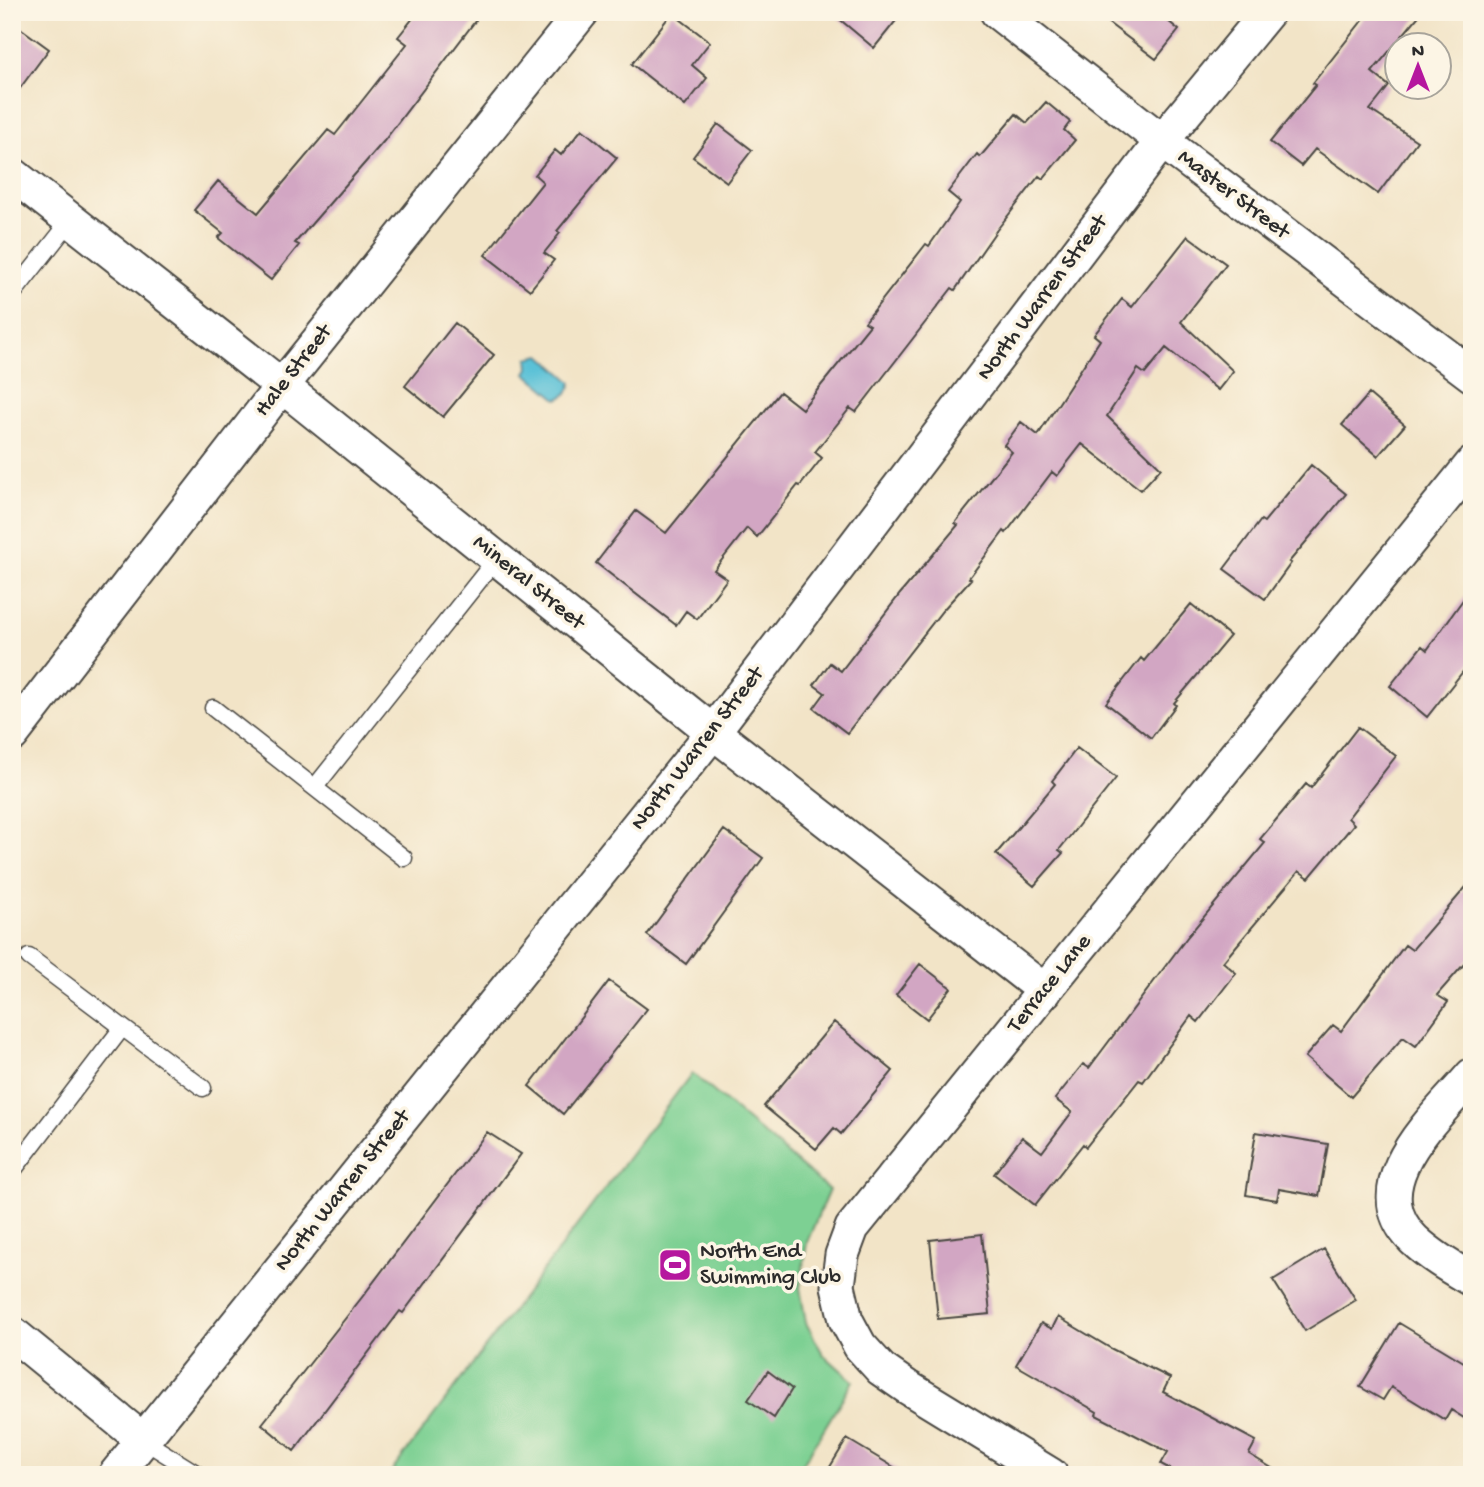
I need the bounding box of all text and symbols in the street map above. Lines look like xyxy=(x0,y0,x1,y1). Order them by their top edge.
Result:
north arrow xyxy=(1382,32,1452,102)
text: N xyxy=(1412,41,1424,64)
street label: Master Street xyxy=(1172,144,1296,247)
street label: North Warren Street xyxy=(972,209,1115,386)
street label: Hale Street xyxy=(250,318,339,422)
street label: Mineral Street xyxy=(466,530,591,637)
street label: North Warren Street xyxy=(626,660,771,836)
street label: Terrace Lane xyxy=(1001,928,1099,1040)
street label: North Warren Street xyxy=(269,1103,418,1277)
place label: North End Swimming Club xyxy=(700,1239,841,1292)
sports icon: North End Swimming Club xyxy=(656,1246,694,1284)

